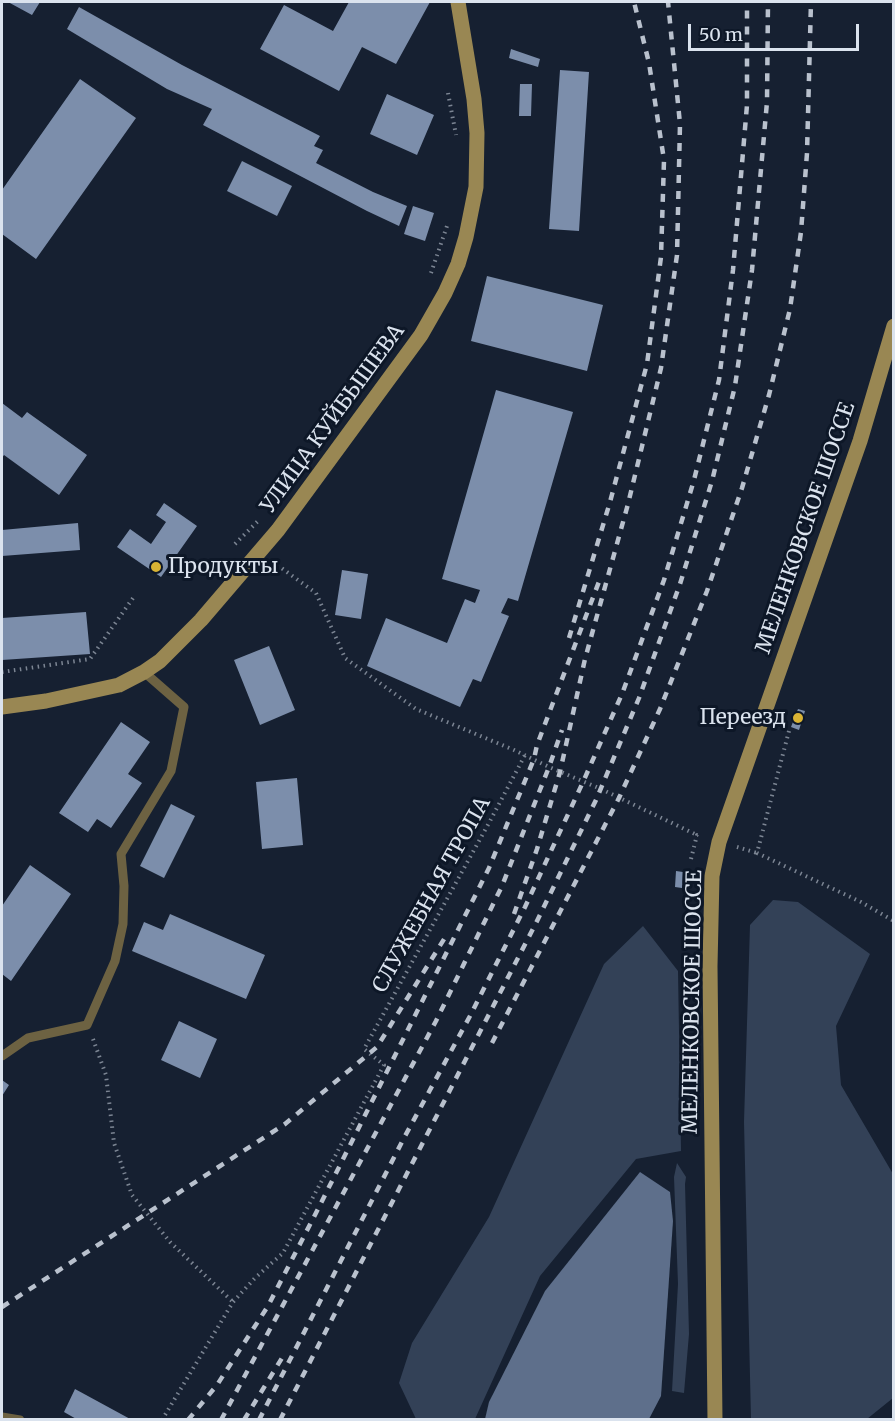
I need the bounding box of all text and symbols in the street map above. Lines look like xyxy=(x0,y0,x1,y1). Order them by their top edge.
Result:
scale bar xyxy=(691,12,862,50)
text: 50 m xyxy=(699,23,743,46)
street label: УЛИЦА КУЙБЫШЕВА xyxy=(256,320,410,518)
street label: МЕЛЕНКОВСКОЕ ШОССЕ xyxy=(751,399,861,657)
place label: Продукты xyxy=(168,554,278,580)
marker: Продукты xyxy=(149,560,163,574)
place label: Переезд xyxy=(700,705,786,731)
marker: Переезд xyxy=(791,711,805,725)
street label: СЛУЖЕБНАЯ ТРОПА xyxy=(368,793,496,997)
street label: МЕЛЕНКОВСКОЕ ШОССЕ xyxy=(678,870,708,1134)

